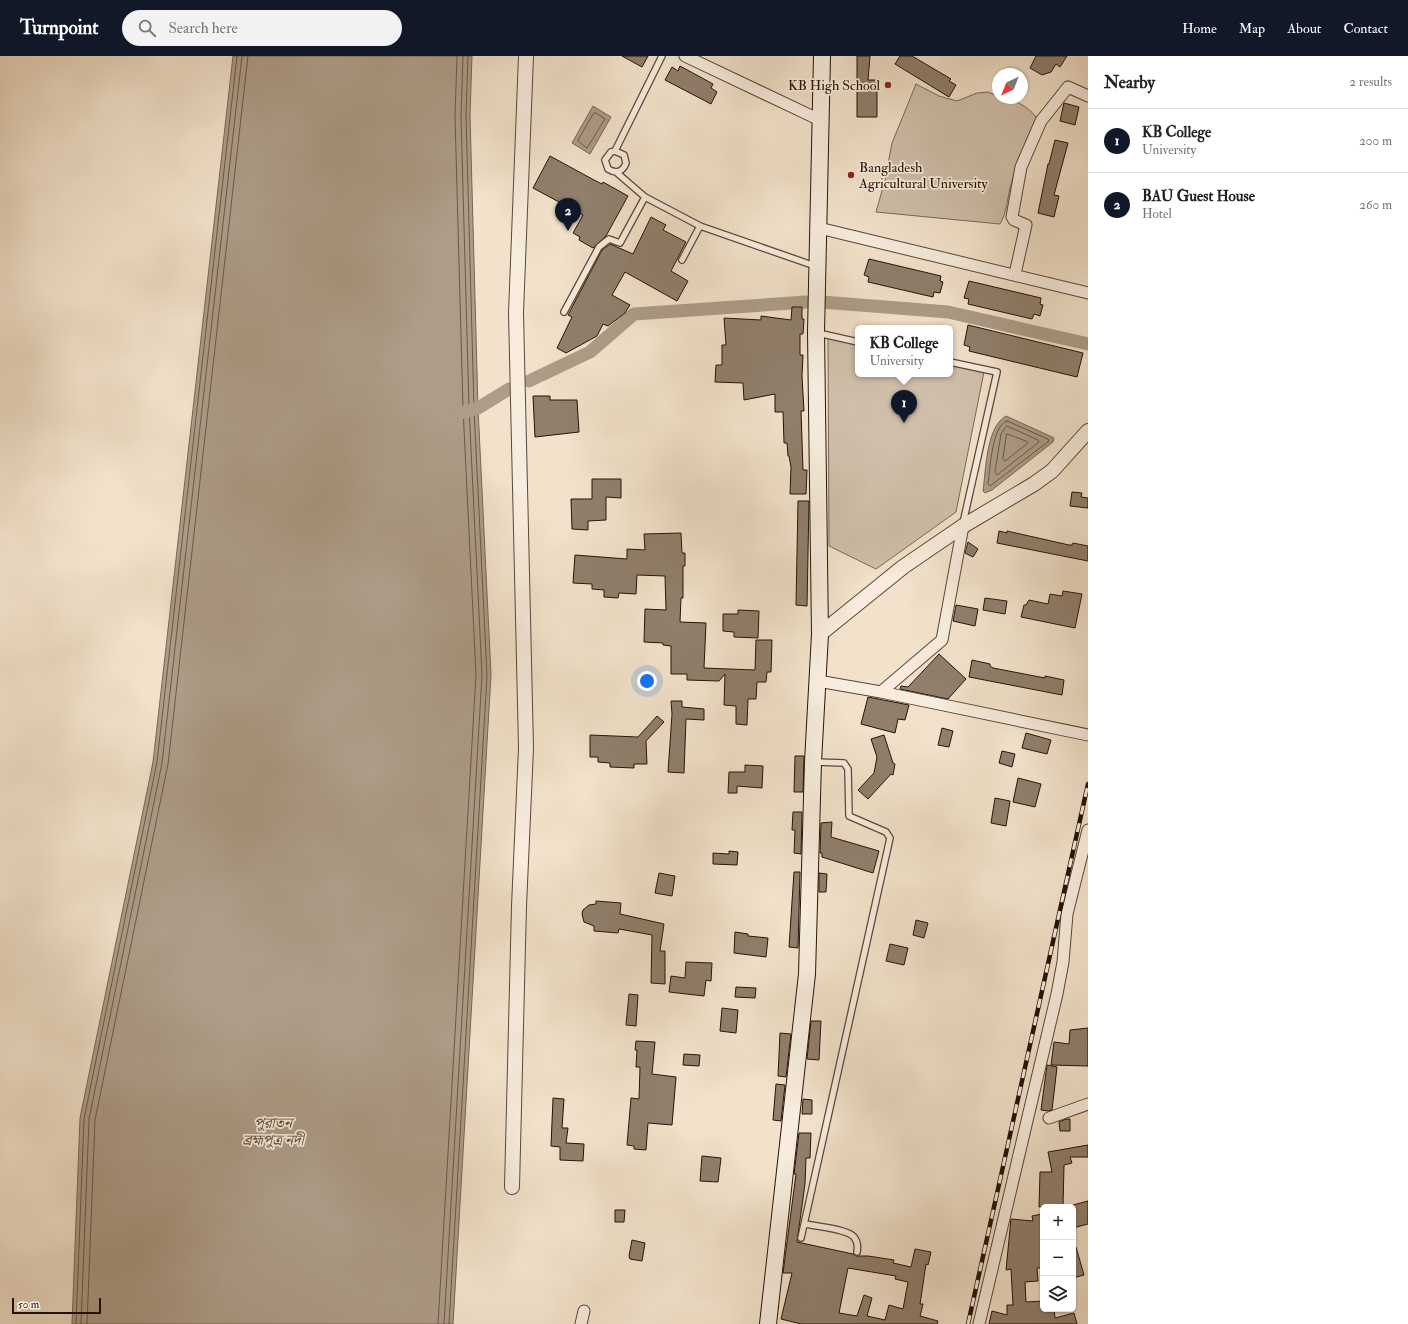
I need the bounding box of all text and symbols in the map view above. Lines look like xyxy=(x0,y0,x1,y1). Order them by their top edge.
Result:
search box xyxy=(122,10,402,46)
text: Turnpoint xyxy=(20,16,98,40)
icon: search xyxy=(136,17,158,39)
text: Search here xyxy=(168,19,238,38)
text: Home xyxy=(1182,20,1217,37)
text: Map xyxy=(1239,20,1265,37)
text: About xyxy=(1287,20,1321,37)
text: Contact xyxy=(1343,20,1388,37)
north arrow xyxy=(992,68,1028,104)
text: Nearby xyxy=(1104,72,1155,93)
text: 2 results xyxy=(1349,74,1392,90)
place label: KB High School xyxy=(788,77,880,94)
marker: KB High School xyxy=(883,80,893,90)
text: KB College xyxy=(1142,123,1211,142)
text: 1 xyxy=(1115,133,1119,149)
text: 200 m xyxy=(1359,133,1392,149)
text: University xyxy=(1142,142,1196,158)
place label: Bangladesh Agricultural University xyxy=(858,159,989,193)
marker: Bangladesh Agricultural University xyxy=(846,170,856,180)
text: BAU Guest House xyxy=(1142,187,1255,206)
text: 2 xyxy=(1114,197,1120,213)
text: 260 m xyxy=(1359,197,1392,213)
pin: 2 xyxy=(555,198,581,231)
text: Hotel xyxy=(1142,206,1172,222)
popup xyxy=(855,325,953,377)
text: KB College xyxy=(869,334,939,353)
text: University xyxy=(869,353,924,369)
pin: 1 xyxy=(891,390,917,423)
your location xyxy=(637,671,657,691)
water label: পুরাতন ব্রহ্মপুত্র নদী xyxy=(243,1114,306,1150)
map controls xyxy=(1040,1204,1076,1312)
button: + xyxy=(1040,1204,1076,1240)
button: − xyxy=(1040,1240,1076,1276)
button: layers xyxy=(1040,1276,1076,1312)
scale bar xyxy=(12,1296,101,1315)
text: 50 m xyxy=(18,1298,39,1311)

